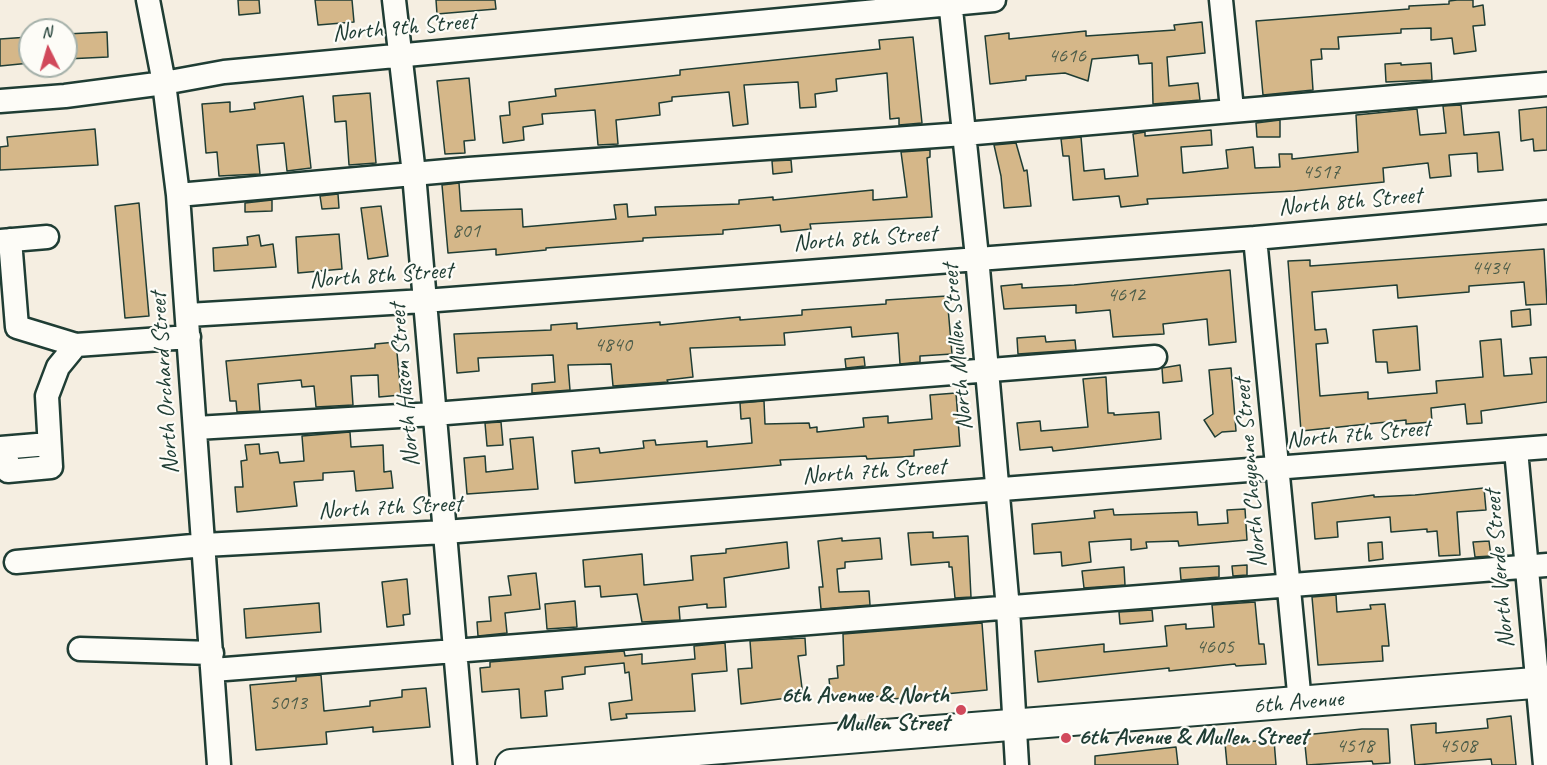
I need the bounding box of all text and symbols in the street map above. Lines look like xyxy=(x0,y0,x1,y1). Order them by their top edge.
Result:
street label: North 9th Street xyxy=(331,7,477,49)
north arrow xyxy=(18,18,78,78)
text: N xyxy=(41,22,52,42)
house number: 4616 xyxy=(1048,43,1086,69)
house number: 4517 xyxy=(1302,159,1340,185)
street label: North 8th Street xyxy=(1277,181,1423,223)
house number: 801 xyxy=(452,218,480,244)
street label: North 8th Street xyxy=(792,220,938,258)
house number: 4434 xyxy=(1471,255,1509,281)
street label: North 8th Street xyxy=(308,257,454,295)
street label: North Mullen Street xyxy=(936,263,980,431)
house number: 4612 xyxy=(1107,282,1145,308)
street label: North Orchard Street xyxy=(144,291,186,475)
street label: North Huson Street xyxy=(384,302,426,468)
house number: 4840 xyxy=(594,332,632,358)
street label: North Cheyenne Street xyxy=(1228,377,1274,569)
street label: North 7th Street xyxy=(1285,414,1431,456)
street label: North 7th Street xyxy=(801,453,947,491)
street label: North Verde Street xyxy=(1479,489,1521,649)
street label: North 7th Street xyxy=(317,490,463,526)
house number: 4605 xyxy=(1196,634,1234,660)
place label: 6th Avenue & North Mullen Street xyxy=(780,682,949,738)
street label: 6th Avenue xyxy=(1252,685,1344,721)
house number: 5013 xyxy=(269,690,307,716)
marker: 6th Avenue & North Mullen Street xyxy=(954,703,968,717)
place label: 6th Avenue & Mullen Street xyxy=(1078,724,1308,752)
marker: 6th Avenue & Mullen Street xyxy=(1059,731,1073,745)
house number: 4518 xyxy=(1336,733,1374,759)
house number: 4508 xyxy=(1439,733,1477,759)

